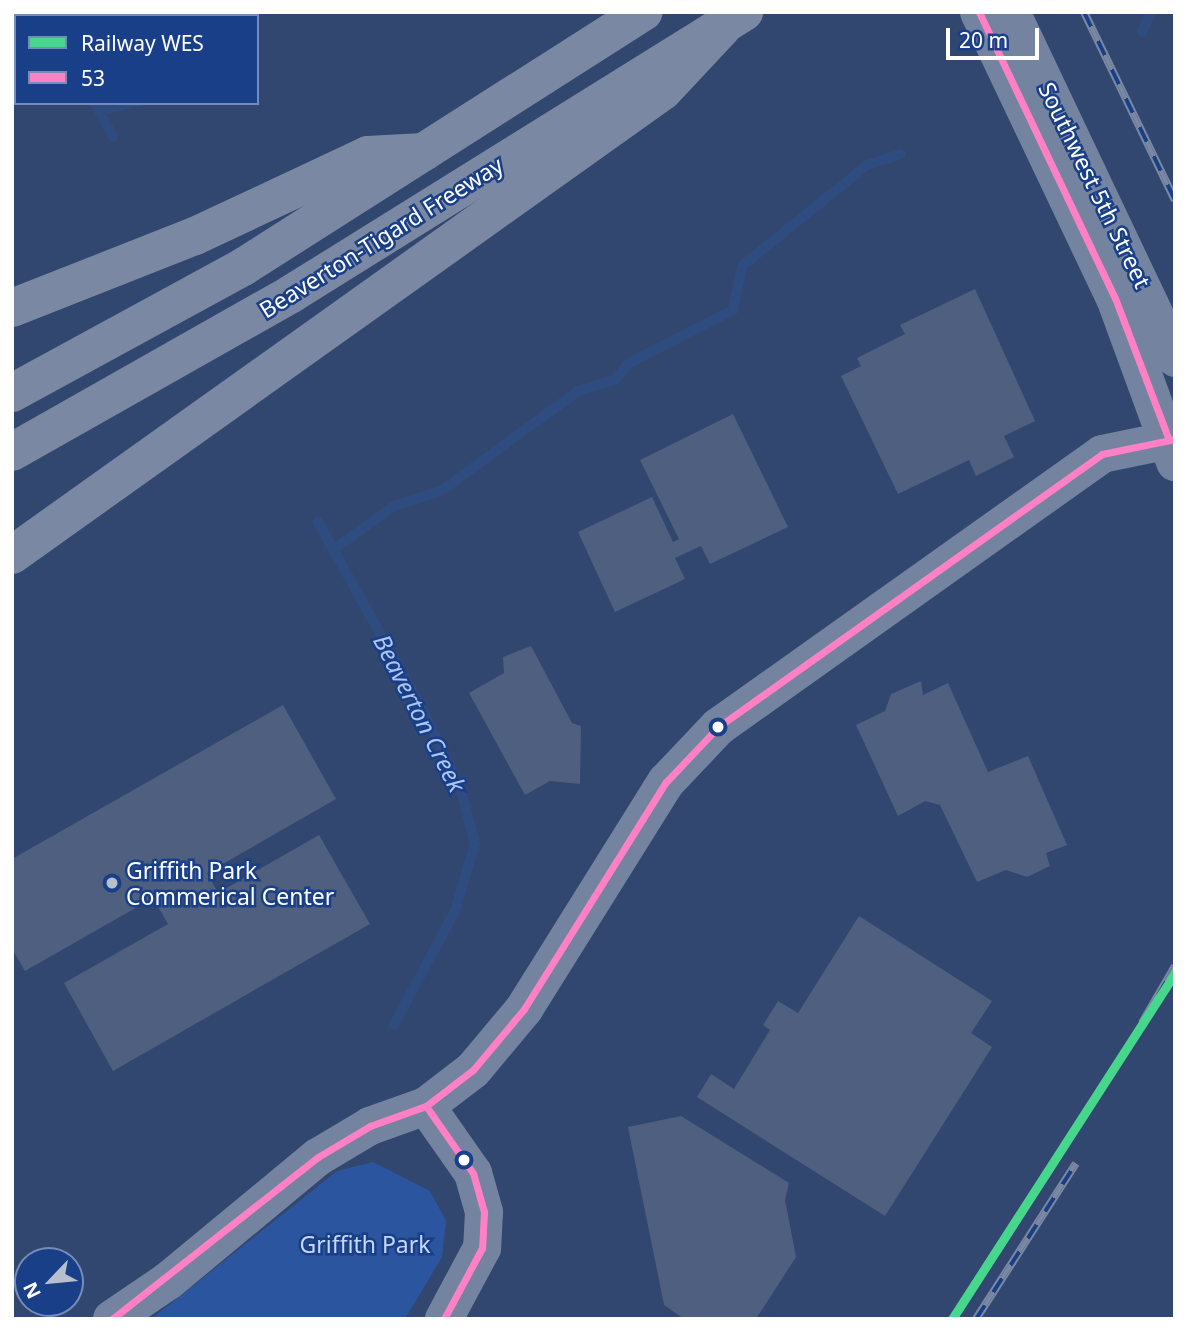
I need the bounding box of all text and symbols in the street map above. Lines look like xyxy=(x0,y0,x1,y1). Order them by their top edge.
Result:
legend xyxy=(14,14,259,105)
scale bar xyxy=(949,14,1042,58)
text: 20 m xyxy=(959,26,1008,54)
text: Railway WES xyxy=(81,29,204,57)
text: 53 xyxy=(81,64,105,92)
street label: Southwest 5th Street xyxy=(1033,78,1157,292)
street label: Beaverton-Tigard Freeway xyxy=(254,151,508,323)
water label: Beaverton Creek xyxy=(368,629,472,797)
unlabelled marker xyxy=(711,720,725,734)
place label: Griffith Park Commerical Center xyxy=(126,856,334,910)
marker: Griffith Park Commerical Center xyxy=(104,875,120,891)
unlabelled marker xyxy=(457,1153,471,1167)
park label: Griffith Park xyxy=(299,1230,431,1258)
north arrow xyxy=(14,1247,84,1317)
text: N xyxy=(17,1278,47,1303)

